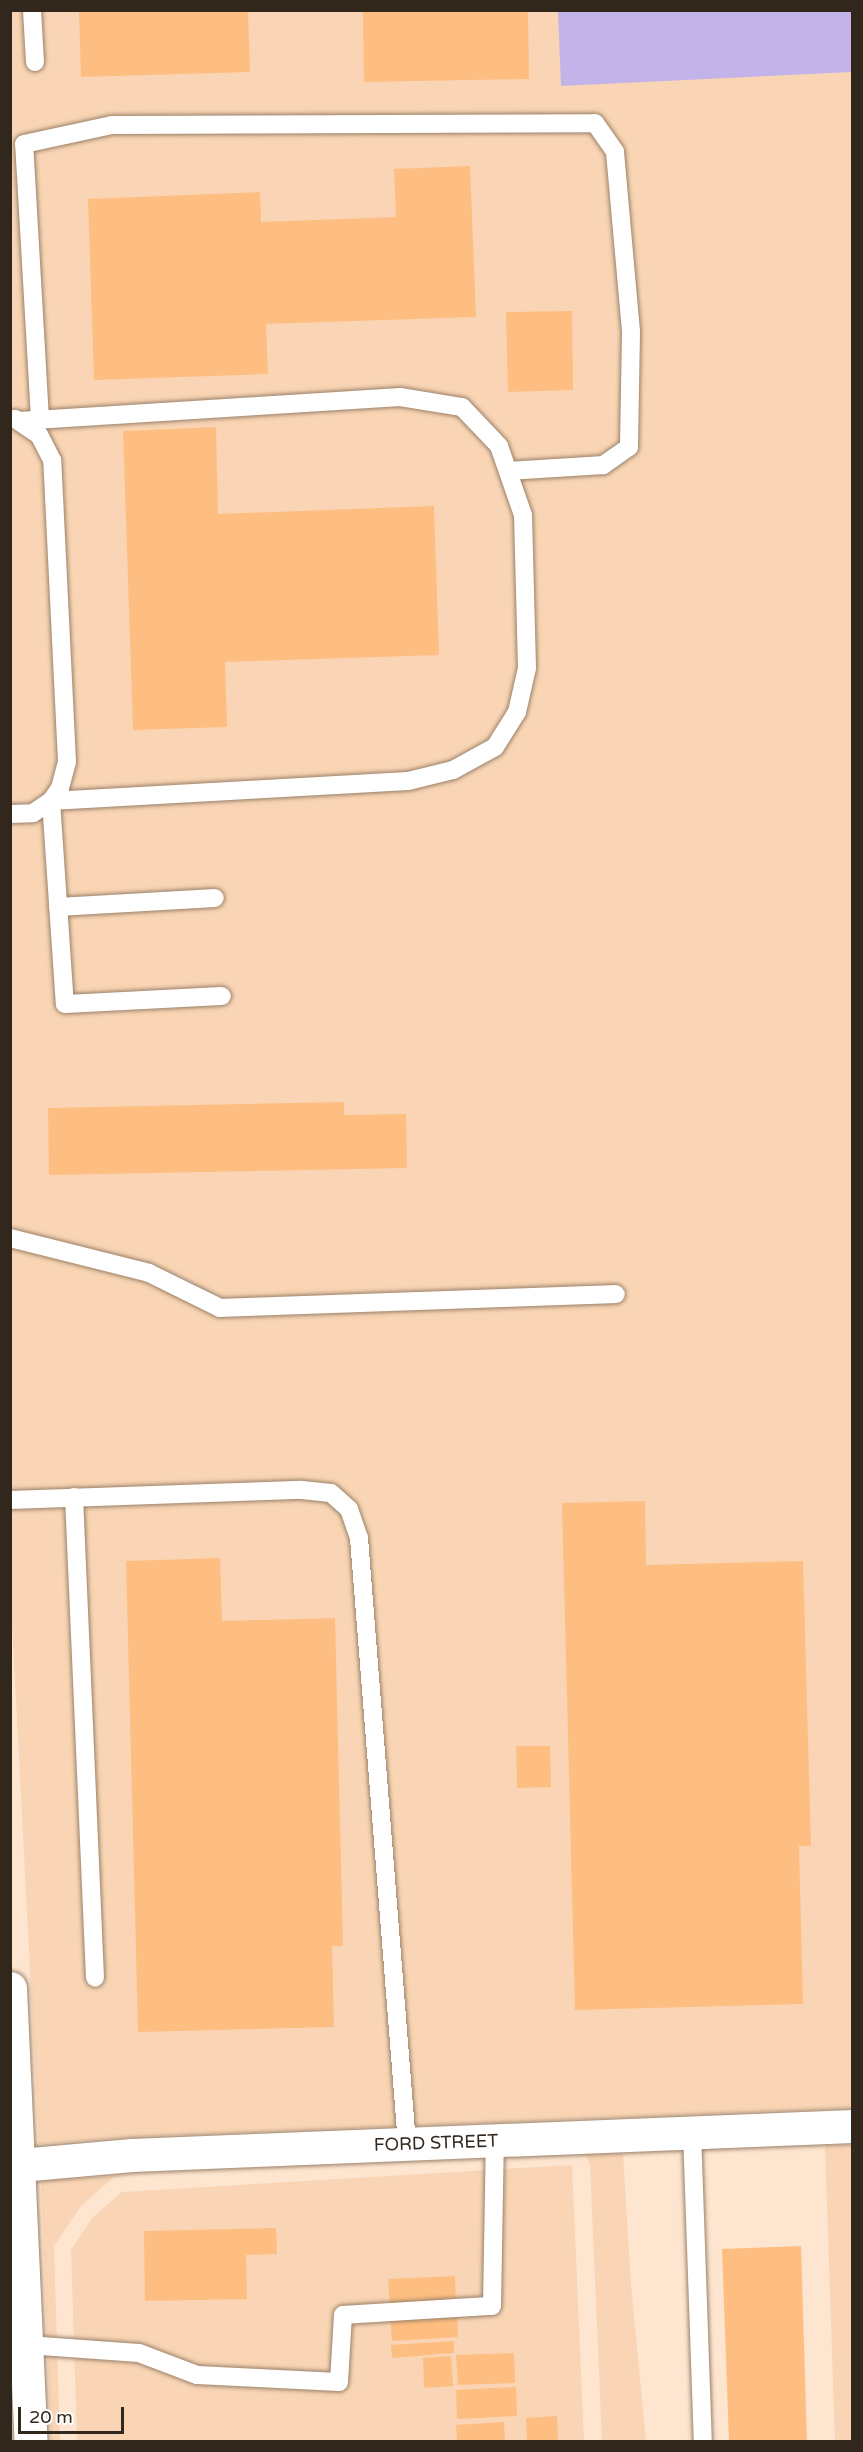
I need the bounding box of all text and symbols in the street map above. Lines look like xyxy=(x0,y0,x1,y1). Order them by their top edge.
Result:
street label: FORD STREET xyxy=(373,2130,499,2156)
scale bar xyxy=(21,2395,128,2433)
text: 20 m xyxy=(29,2406,73,2428)

